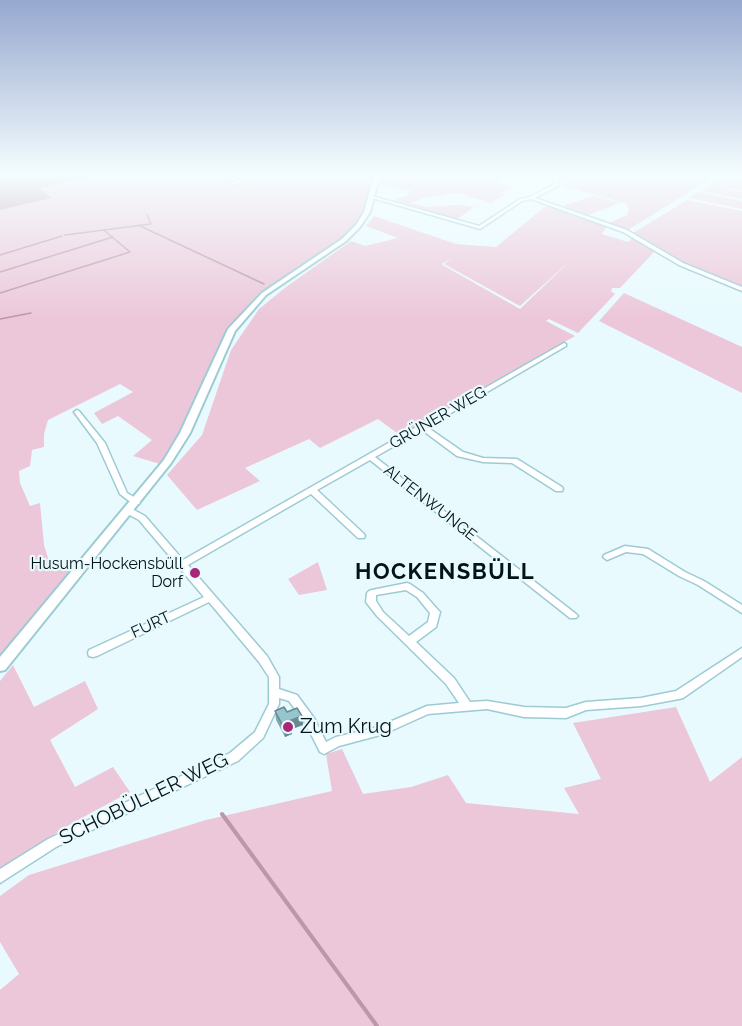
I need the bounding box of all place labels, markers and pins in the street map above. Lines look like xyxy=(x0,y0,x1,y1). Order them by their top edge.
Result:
place label: Husum-Hockensbüll Dorf xyxy=(30,554,183,592)
marker: Husum-Hockensbüll Dorf xyxy=(188,566,202,580)
place label: Zum Krug xyxy=(300,715,392,739)
marker: Zum Krug xyxy=(281,720,295,734)

